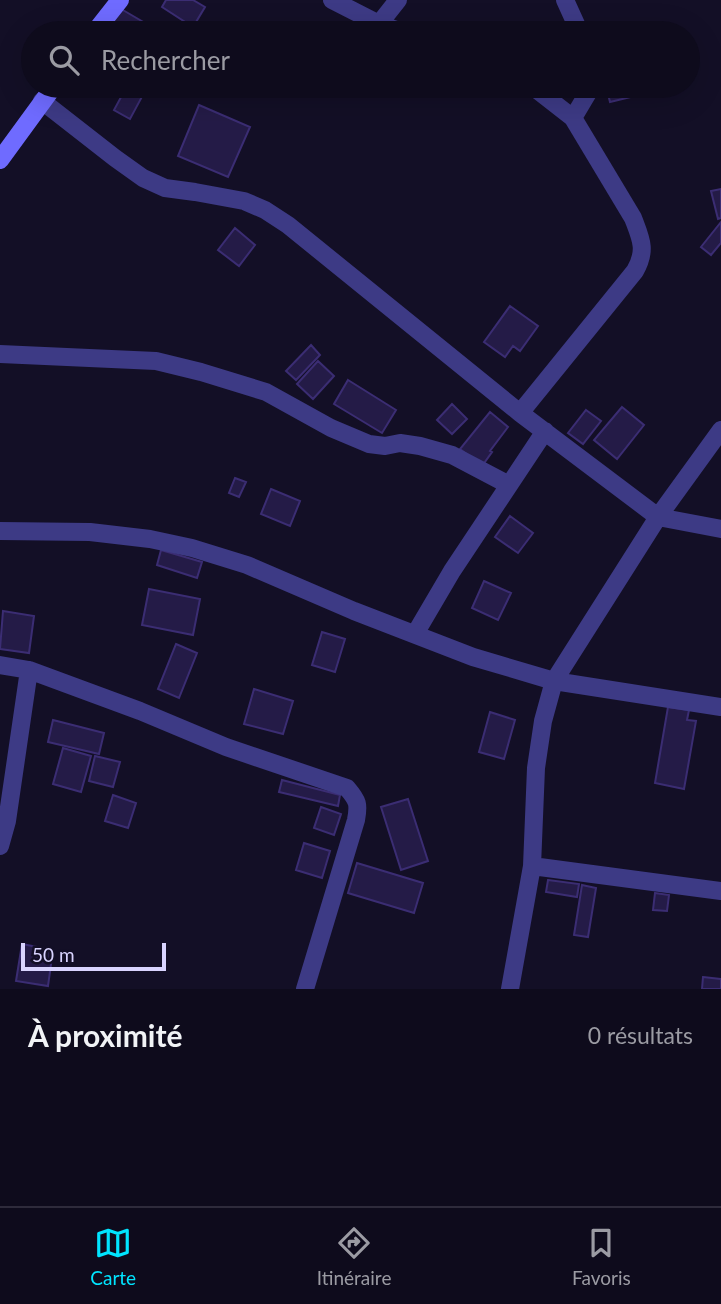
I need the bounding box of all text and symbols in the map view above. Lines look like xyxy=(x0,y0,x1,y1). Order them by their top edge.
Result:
search box xyxy=(21,21,700,98)
icon: search xyxy=(45,41,83,79)
text: Rechercher xyxy=(101,44,230,76)
scale bar xyxy=(21,940,166,972)
text: 50 m xyxy=(32,943,75,966)
text: À proximité xyxy=(28,1017,183,1053)
text: 0 résultats xyxy=(588,1021,693,1049)
tab: Carte xyxy=(90,1224,136,1289)
tab: Itinéraire xyxy=(317,1224,391,1289)
tab: Favoris xyxy=(572,1224,631,1289)

